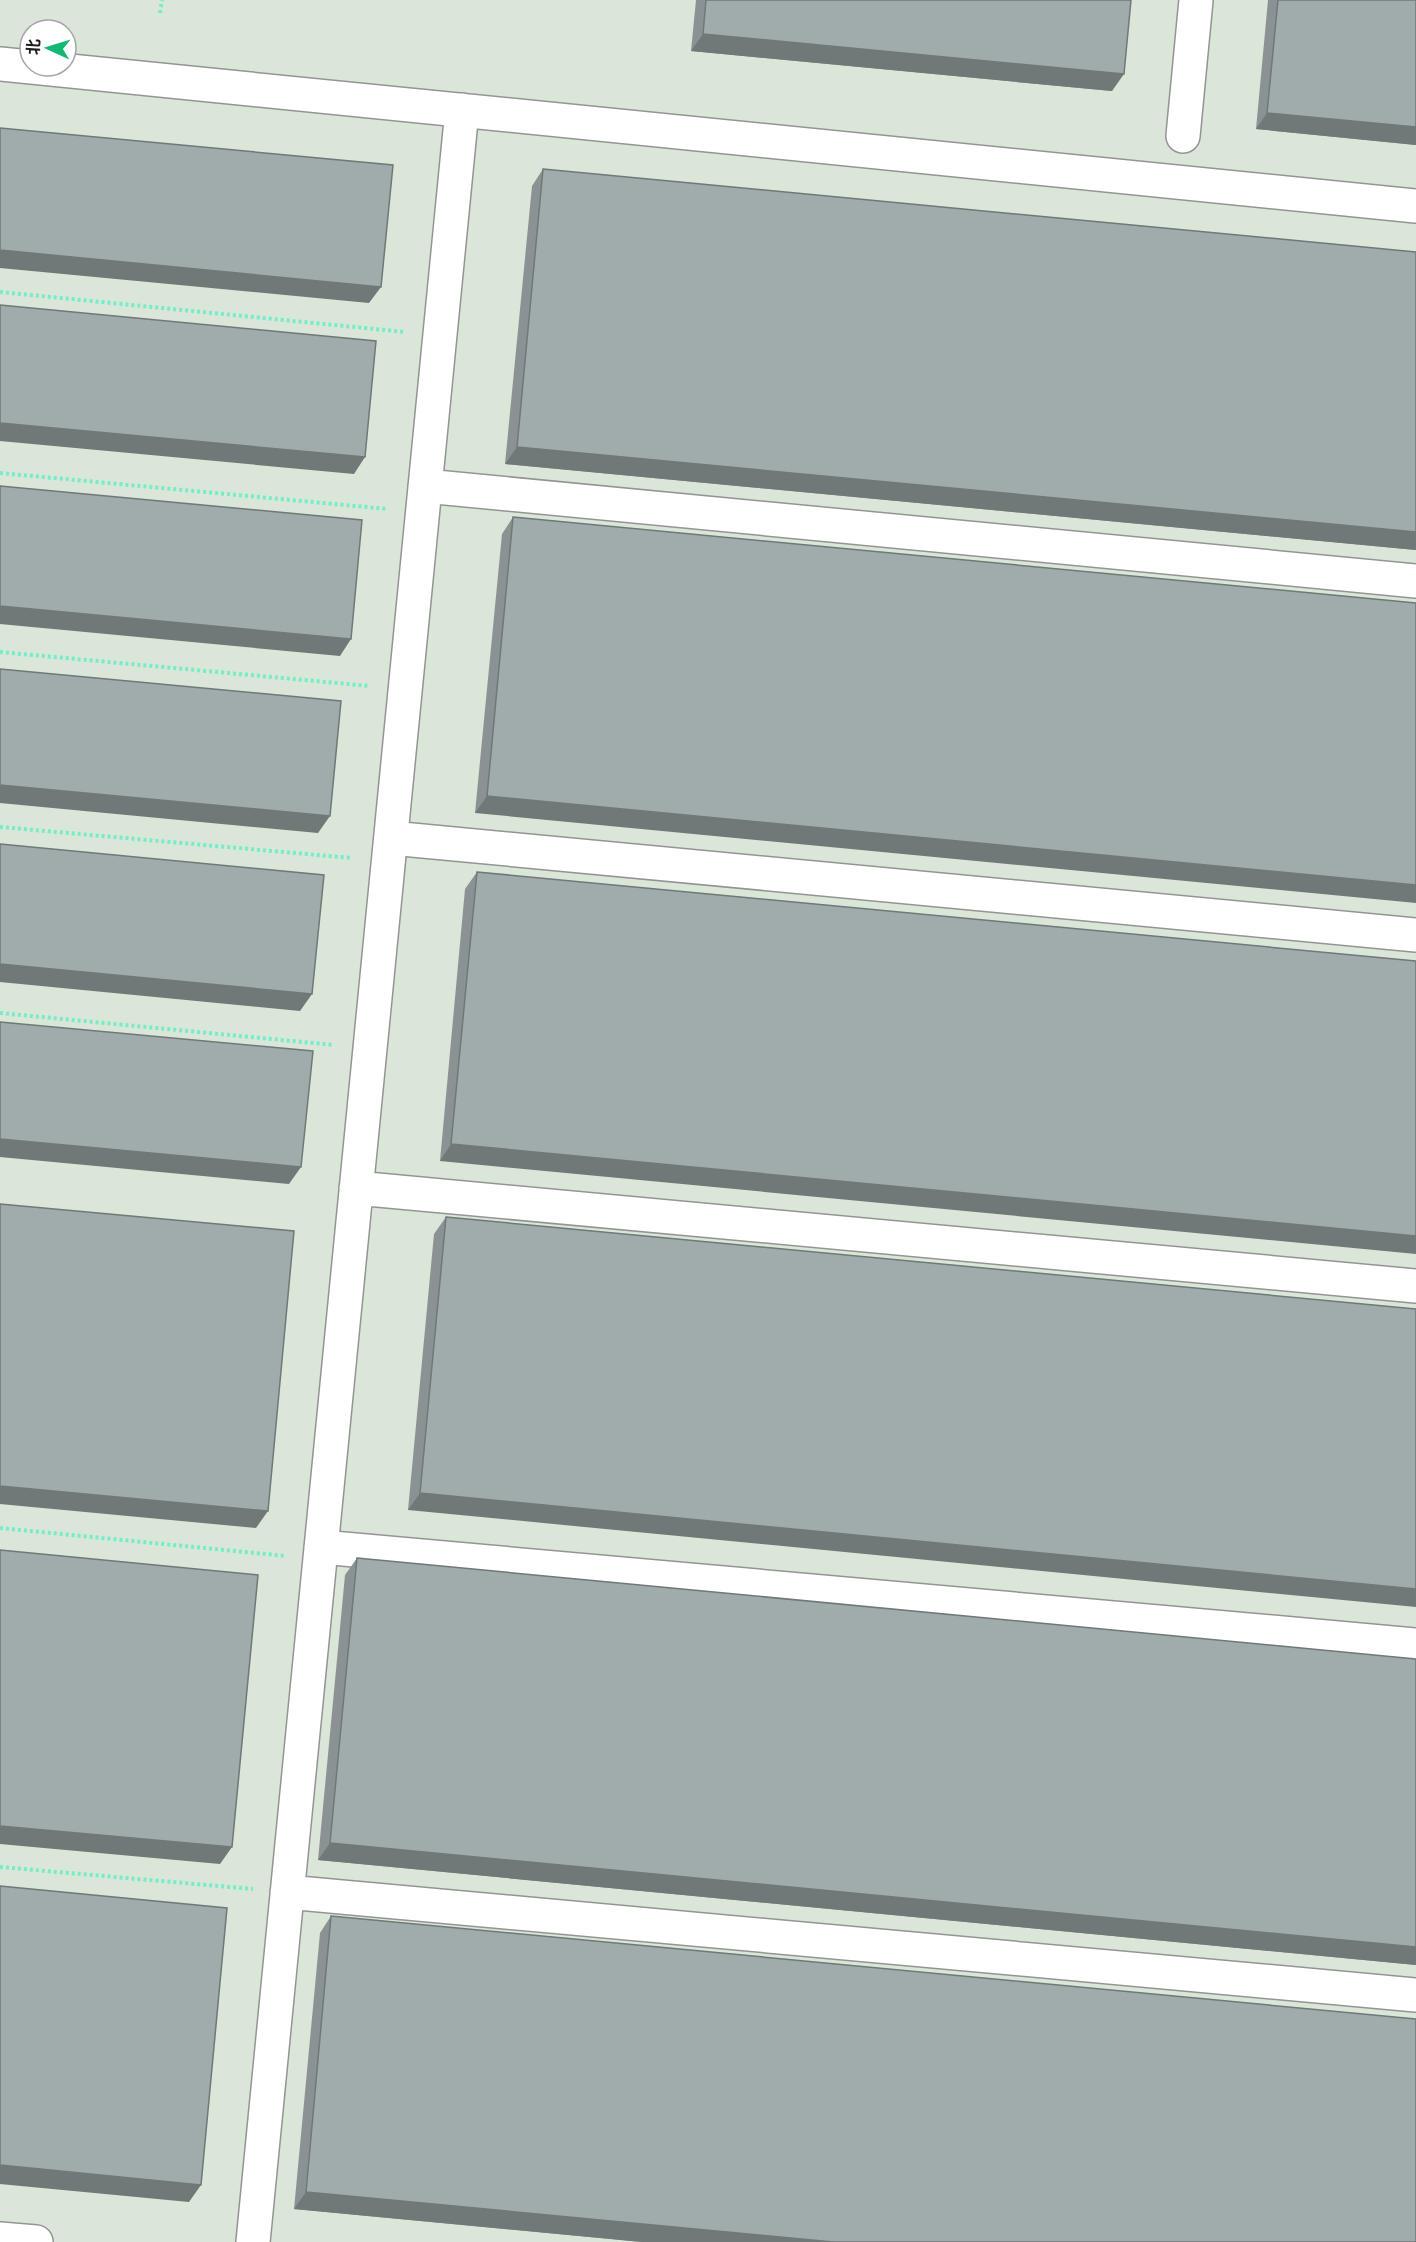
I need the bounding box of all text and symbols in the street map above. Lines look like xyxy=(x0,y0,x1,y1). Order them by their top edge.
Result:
north arrow xyxy=(18,18,78,78)
text: 北 xyxy=(23,38,44,56)

